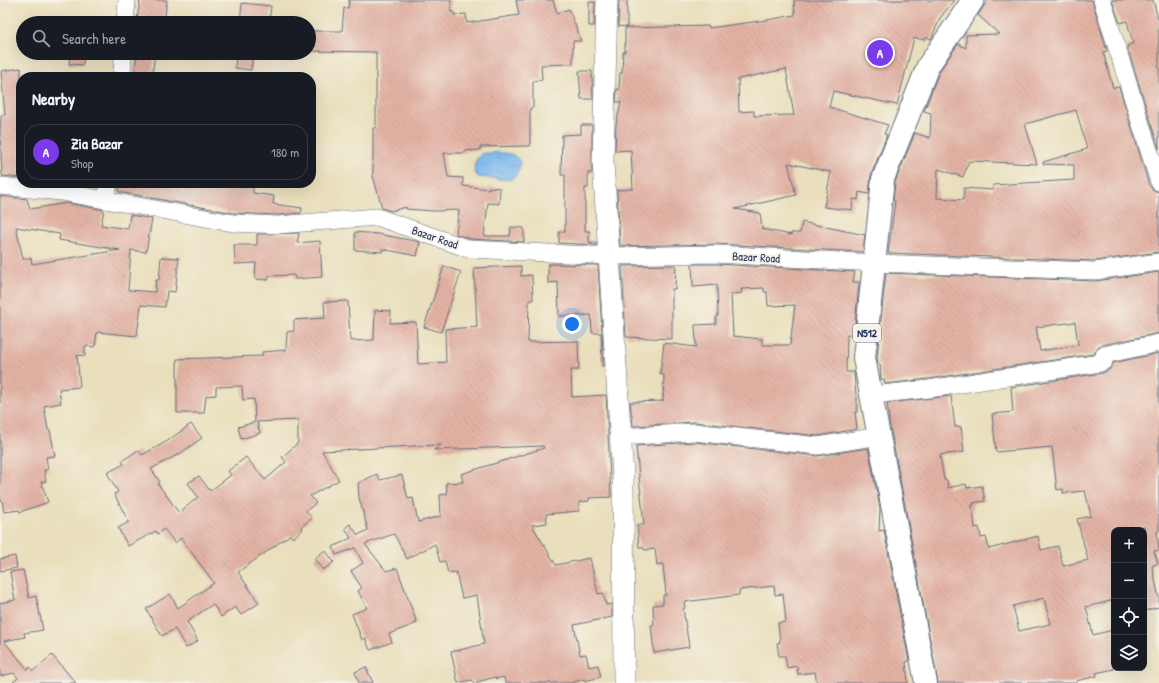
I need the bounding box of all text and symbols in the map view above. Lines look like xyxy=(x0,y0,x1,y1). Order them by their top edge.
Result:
search box xyxy=(16,16,316,60)
icon: search xyxy=(30,27,52,49)
text: Search here xyxy=(62,28,126,49)
pin: A xyxy=(867,38,893,68)
text: Nearby xyxy=(32,87,75,110)
text: Zia Bazar xyxy=(71,133,123,154)
text: A xyxy=(43,143,49,161)
text: 180 m xyxy=(271,143,299,161)
text: Shop xyxy=(71,154,93,172)
street label: Bazar Road xyxy=(410,221,461,253)
street label: Bazar Road xyxy=(732,247,781,267)
your location xyxy=(562,314,582,334)
road number: N512 xyxy=(853,324,881,342)
map controls xyxy=(1111,527,1147,671)
button: + xyxy=(1111,527,1147,563)
button: − xyxy=(1111,563,1147,599)
button: locate xyxy=(1111,599,1147,635)
button: layers xyxy=(1111,635,1147,671)

